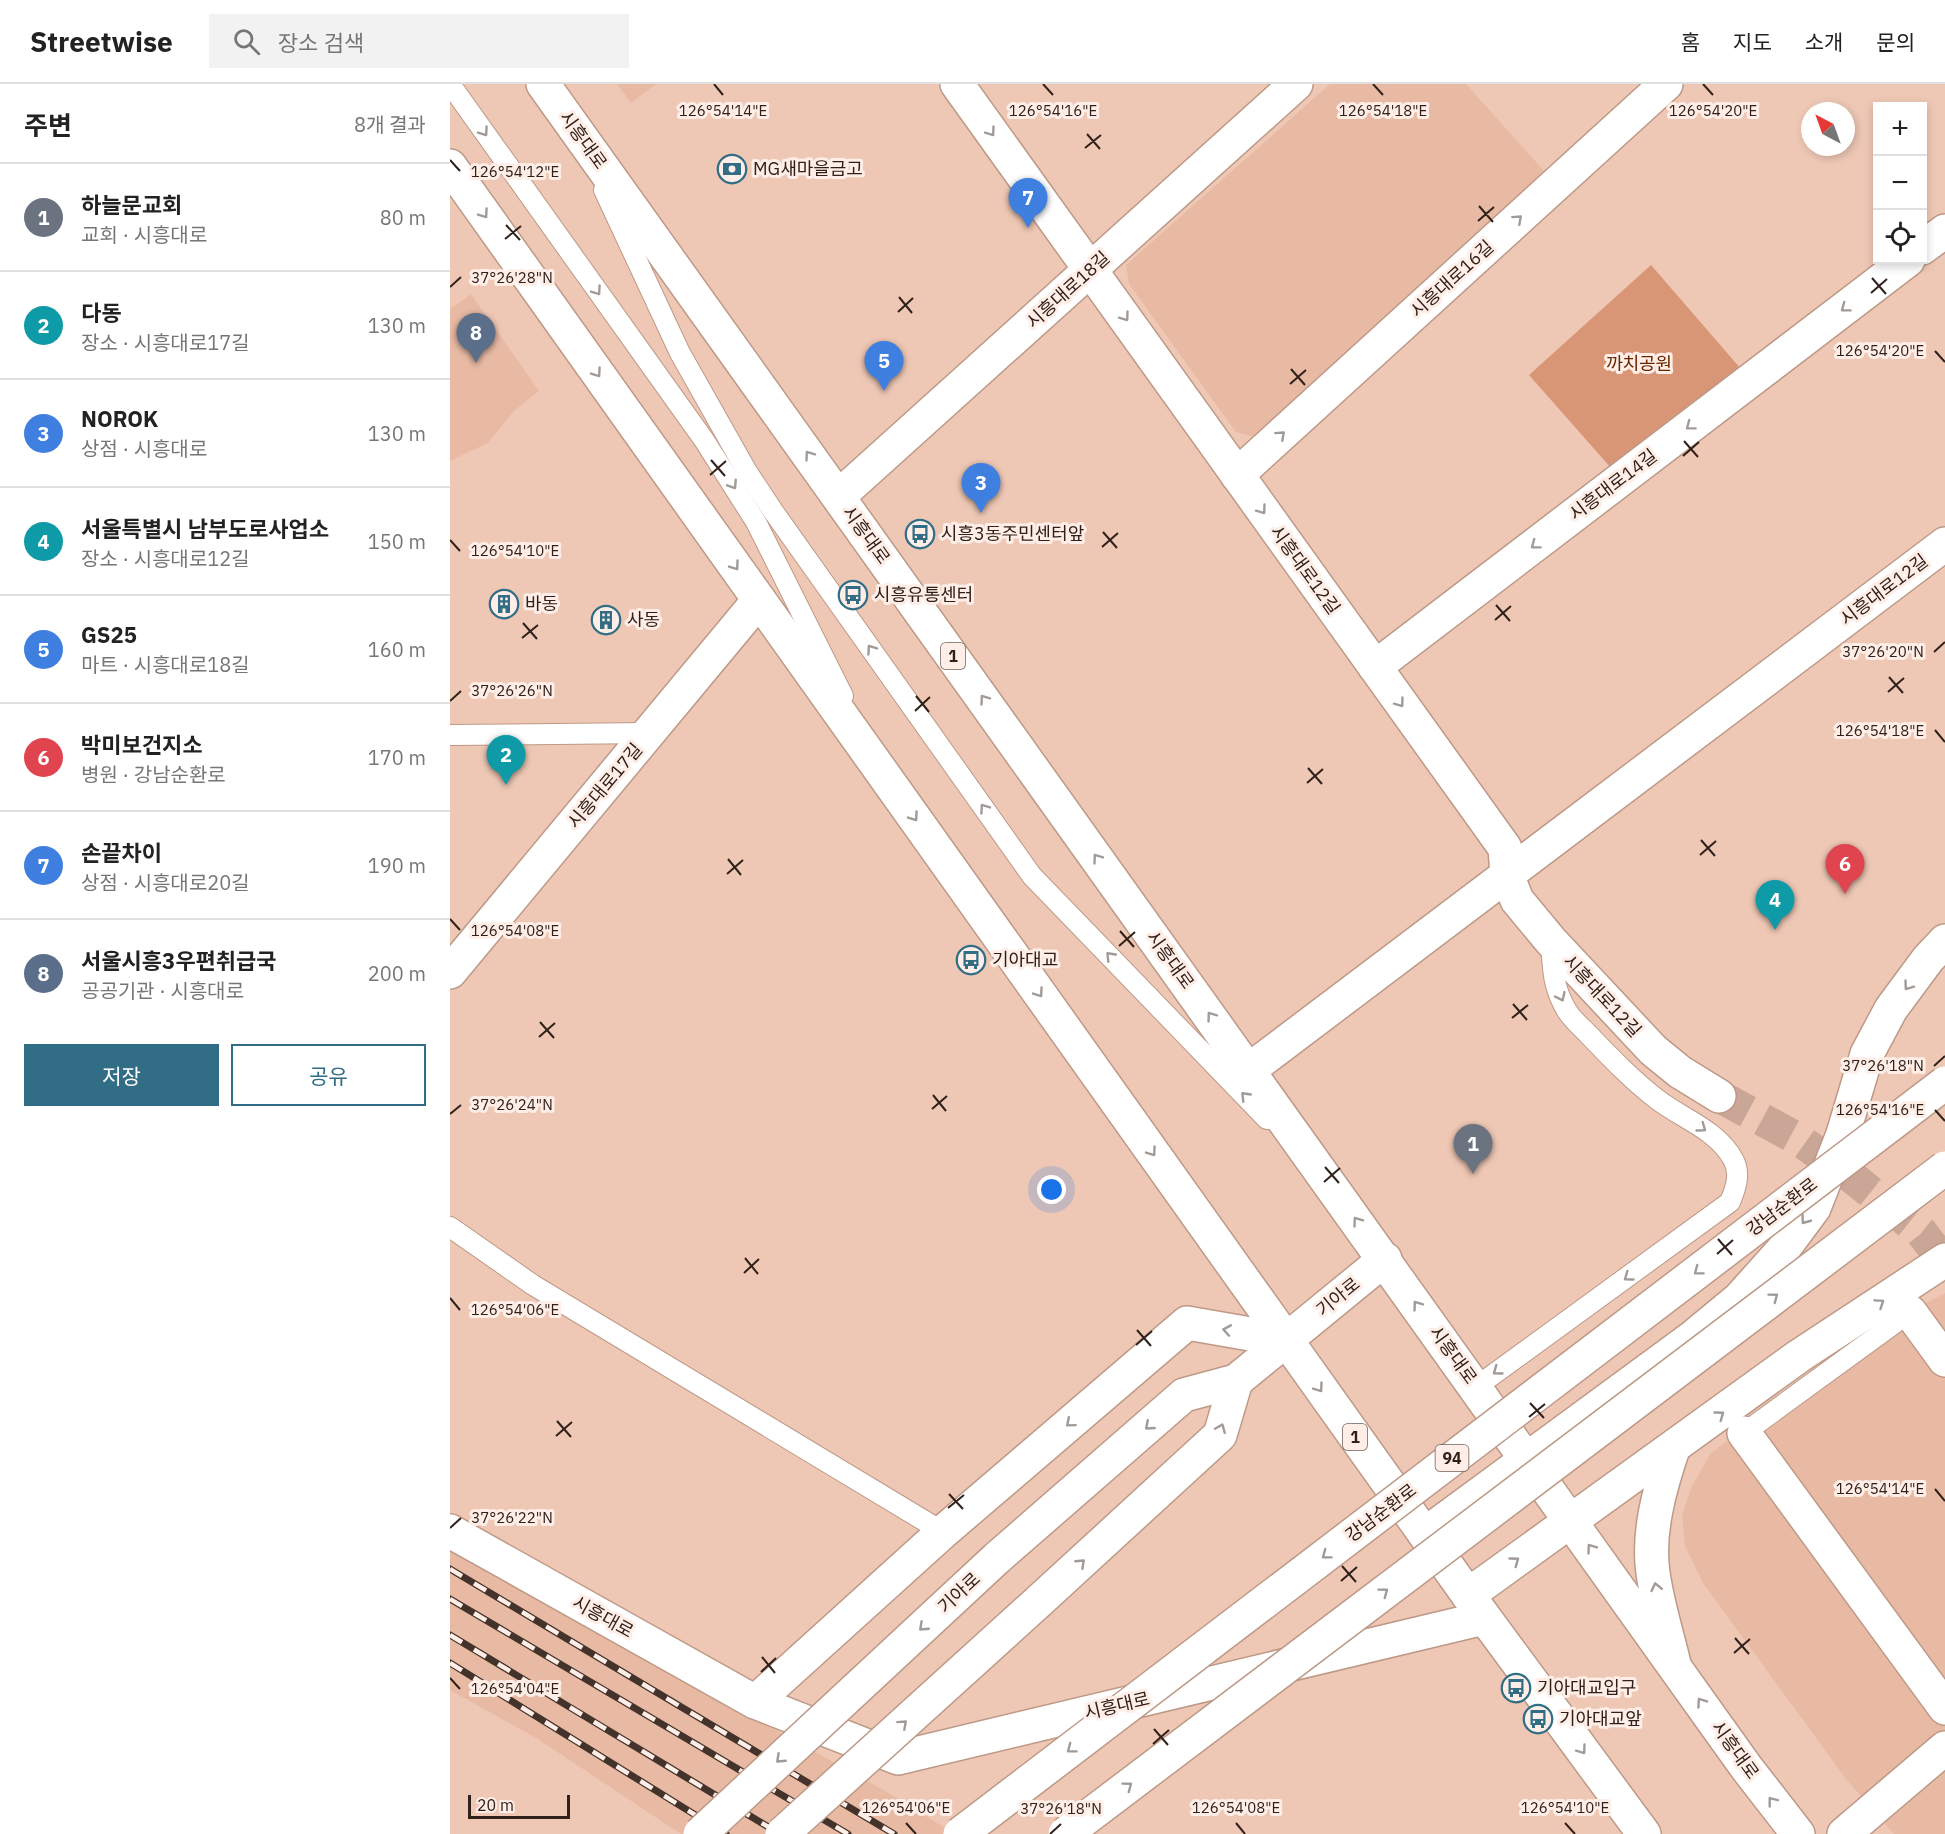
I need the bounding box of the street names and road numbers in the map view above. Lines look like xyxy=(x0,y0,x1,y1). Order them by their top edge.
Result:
street label: 시흥대로 xyxy=(555,106,612,173)
street label: 시흥대로16길 xyxy=(1405,235,1498,322)
street label: 시흥대로18길 xyxy=(1021,246,1114,333)
street label: 시흥대로14길 xyxy=(1564,444,1661,525)
street label: 시흥대로 xyxy=(838,501,895,568)
street label: 시흥대로12길 xyxy=(1265,521,1345,619)
street label: 시흥대로12길 xyxy=(1835,549,1932,630)
road number: 1 xyxy=(941,643,965,669)
street label: 시흥대로17길 xyxy=(562,738,647,833)
street label: 시흥대로 xyxy=(1142,926,1199,993)
street label: 시흥대로12길 xyxy=(1558,950,1646,1042)
street label: 강남순환로 xyxy=(1742,1172,1822,1241)
street label: 기아로 xyxy=(1311,1272,1364,1321)
street label: 시흥대로 xyxy=(1425,1321,1482,1388)
road number: 1 xyxy=(1343,1424,1367,1450)
road number: 94 xyxy=(1436,1445,1468,1471)
street label: 강남순환로 xyxy=(1341,1478,1421,1547)
street label: 기아로 xyxy=(933,1567,985,1618)
street label: 시흥대로 xyxy=(569,1590,638,1643)
street label: 시흥대로 xyxy=(1082,1687,1152,1724)
street label: 시흥대로 xyxy=(1707,1716,1764,1783)

